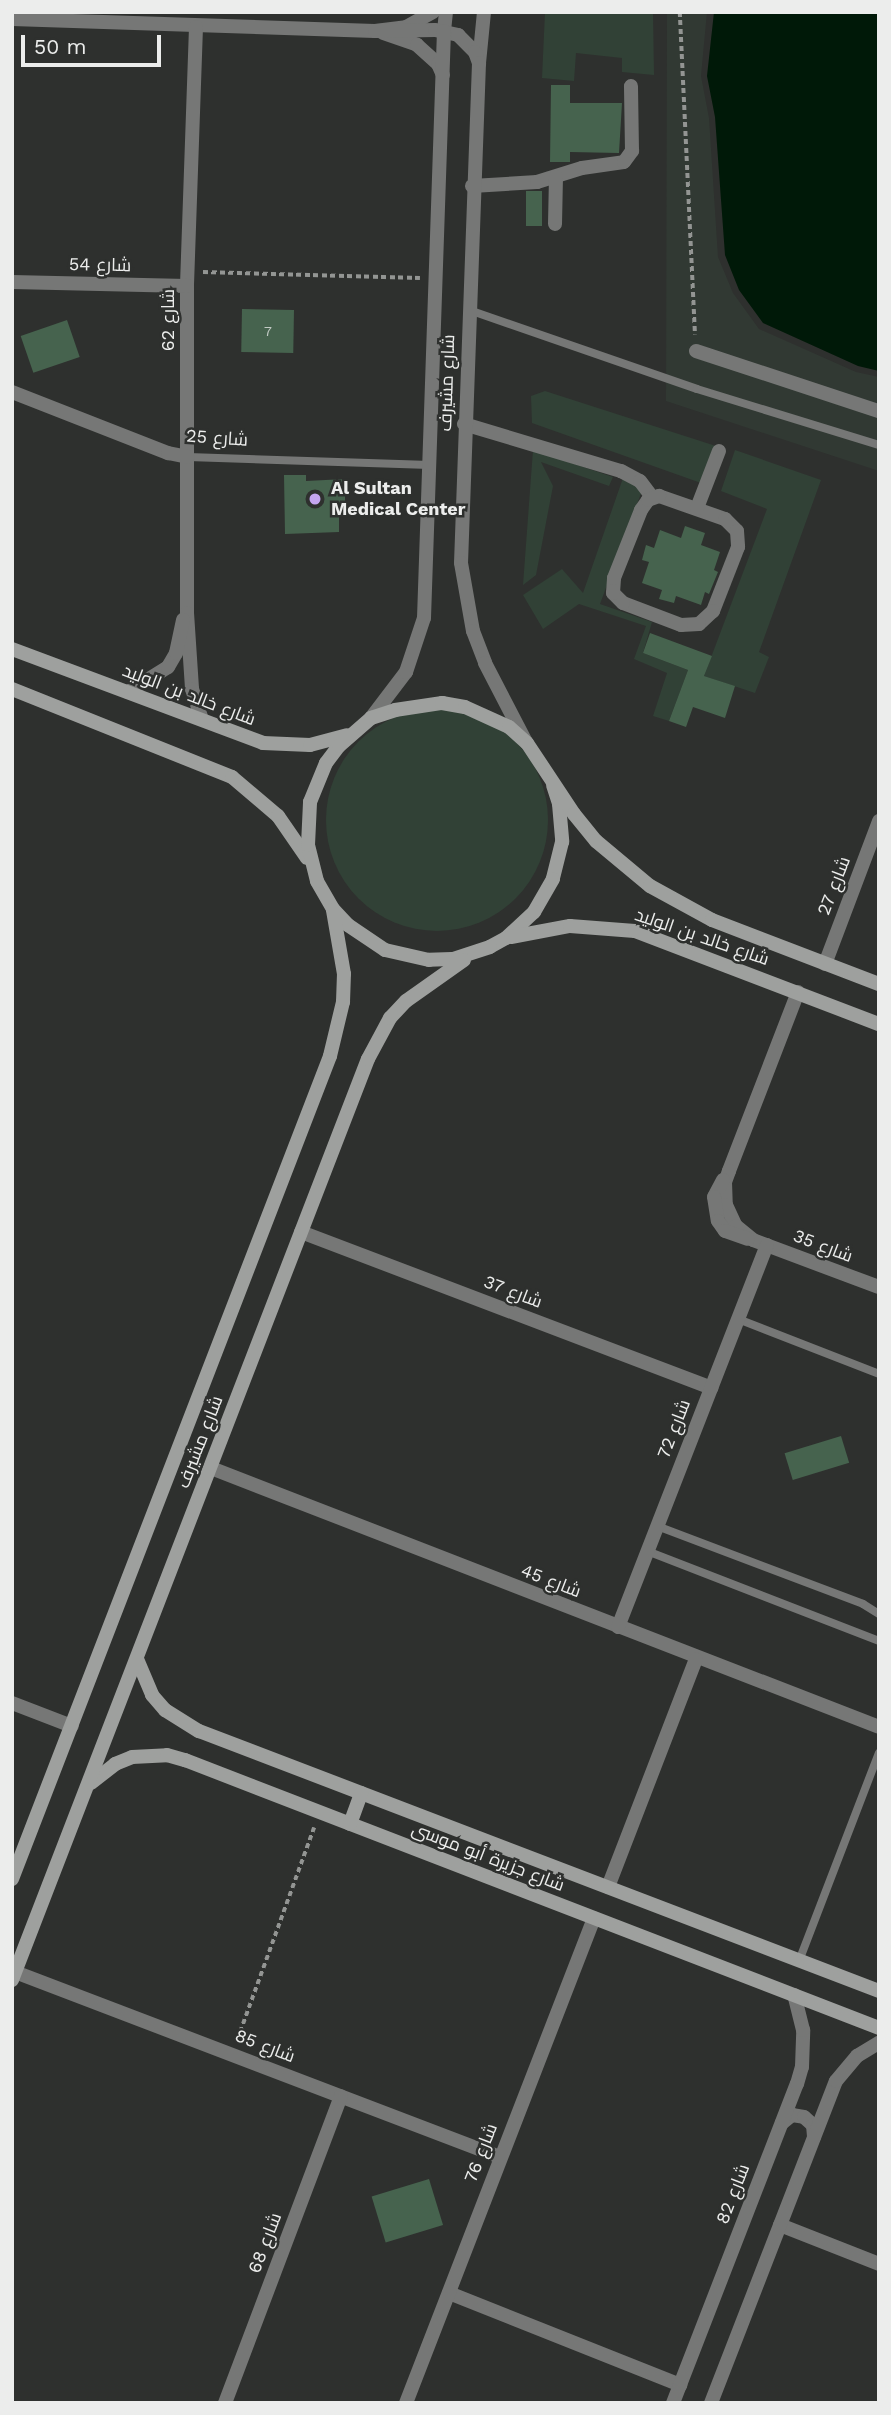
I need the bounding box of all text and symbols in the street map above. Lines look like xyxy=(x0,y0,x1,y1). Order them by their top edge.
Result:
scale bar xyxy=(24,21,164,65)
text: 50 m xyxy=(34,34,86,59)
street label: شارع 54 xyxy=(69,254,131,276)
street label: شارع 62 xyxy=(157,289,179,351)
house number: 7 xyxy=(264,323,272,339)
street label: شارع مشيرف xyxy=(435,334,459,432)
street label: شارع 25 xyxy=(185,425,249,451)
place label: Al Sultan Medical Center xyxy=(331,478,466,520)
marker: Al Sultan Medical Center xyxy=(305,489,325,509)
street label: شارع خالد بن الوليد xyxy=(119,660,259,730)
street label: شارع 27 xyxy=(813,854,855,918)
street label: شارع خالد بن الوليد xyxy=(632,904,772,970)
street label: شارع 35 xyxy=(790,1225,856,1267)
street label: شارع 37 xyxy=(481,1271,545,1313)
street label: شارع مشيرف xyxy=(172,1393,228,1491)
street label: شارع 72 xyxy=(653,1396,695,1462)
street label: شارع 45 xyxy=(518,1560,584,1602)
street label: شارع جزيرة أبو موسى xyxy=(409,1818,567,1896)
street label: شارع 85 xyxy=(232,2025,298,2067)
street label: شارع 76 xyxy=(460,2120,502,2186)
street label: شارع 82 xyxy=(712,2161,754,2227)
street label: شارع 68 xyxy=(244,2210,286,2276)

